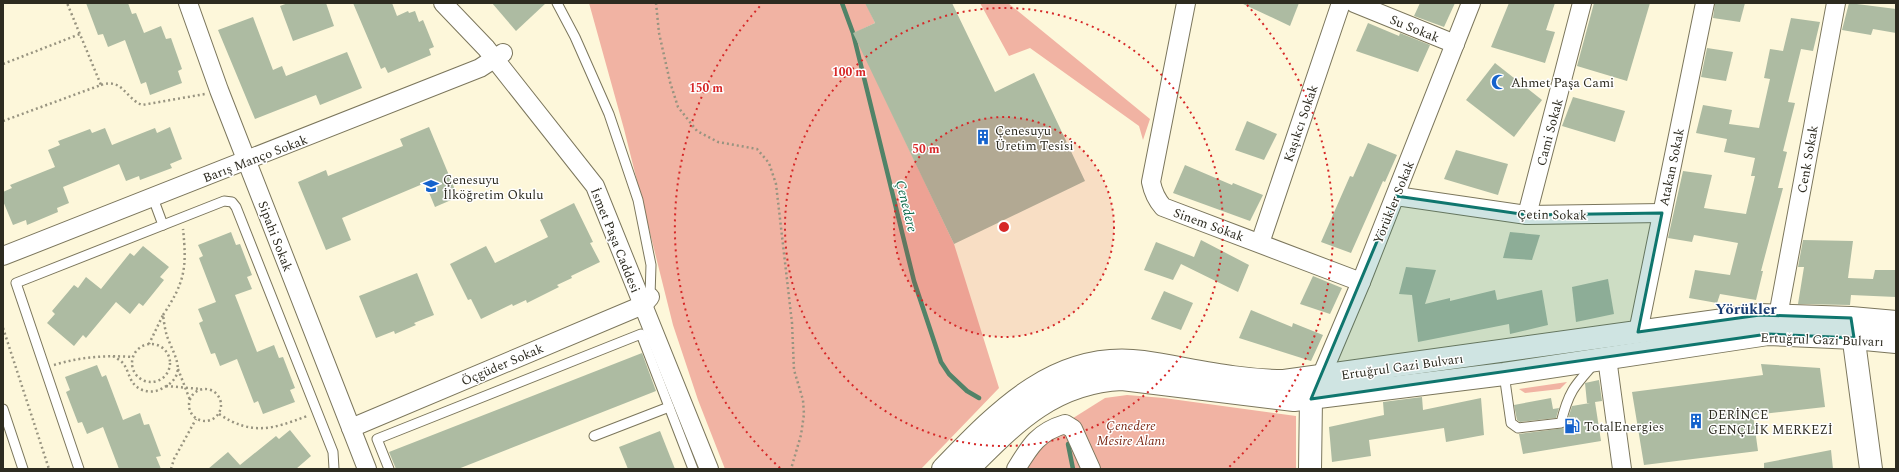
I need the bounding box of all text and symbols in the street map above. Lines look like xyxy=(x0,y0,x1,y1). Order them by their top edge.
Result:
street label: Su Sokak xyxy=(1387,10,1443,48)
text: 100 m xyxy=(832,63,866,82)
mosque icon: Ahmet Paşa Cami xyxy=(1490,73,1508,91)
place label: Ahmet Paşa Cami xyxy=(1511,73,1614,93)
text: 150 m xyxy=(689,79,723,98)
street label: Kaşıkcı Sokak xyxy=(1278,82,1323,165)
street label: Cami Sokak xyxy=(1531,96,1569,168)
place label: Çenesuyu Üretim Tesisi xyxy=(995,121,1074,156)
street label: Cenk Sokak xyxy=(1792,124,1824,195)
street label: Atakan Sokak xyxy=(1654,126,1690,208)
building icon: Çenesuyu Üretim Tesisi xyxy=(974,128,992,146)
street label: Barış Manço Sokak xyxy=(200,130,311,188)
text: 50 m xyxy=(912,140,940,159)
street label: Yörükler Sokak xyxy=(1368,158,1420,247)
place label: Çenesuyu İlköğretim Okulu xyxy=(443,170,543,205)
school or university icon: Çenesuyu İlköğretim Okulu xyxy=(422,177,440,195)
water label: Çenedere xyxy=(890,178,923,234)
street label: İsmet Paşa Caddesi xyxy=(585,185,645,296)
street label: Sipahi Sokak xyxy=(252,198,298,275)
street label: Sinem Sokak xyxy=(1170,203,1247,247)
street label: Çetin Sokak xyxy=(1517,204,1587,226)
centre of rings xyxy=(997,220,1011,234)
district label: Yörükler xyxy=(1715,298,1777,321)
street label: Ertuğrul Gazi Bulvarı xyxy=(1760,328,1884,352)
street label: Öçgüder Sokak xyxy=(458,339,547,391)
street label: Ertuğrul Gazi Bulvarı xyxy=(1340,349,1465,385)
place label: DERİNCE GENÇLİK MERKEZİ xyxy=(1708,405,1833,440)
building icon: DERİNCE GENÇLİK MERKEZİ xyxy=(1687,412,1705,430)
park label: Çenedere Mesire Alanı xyxy=(1097,416,1165,451)
fuel station icon: TotalEnergies xyxy=(1563,417,1581,435)
place label: TotalEnergies xyxy=(1584,417,1664,437)

